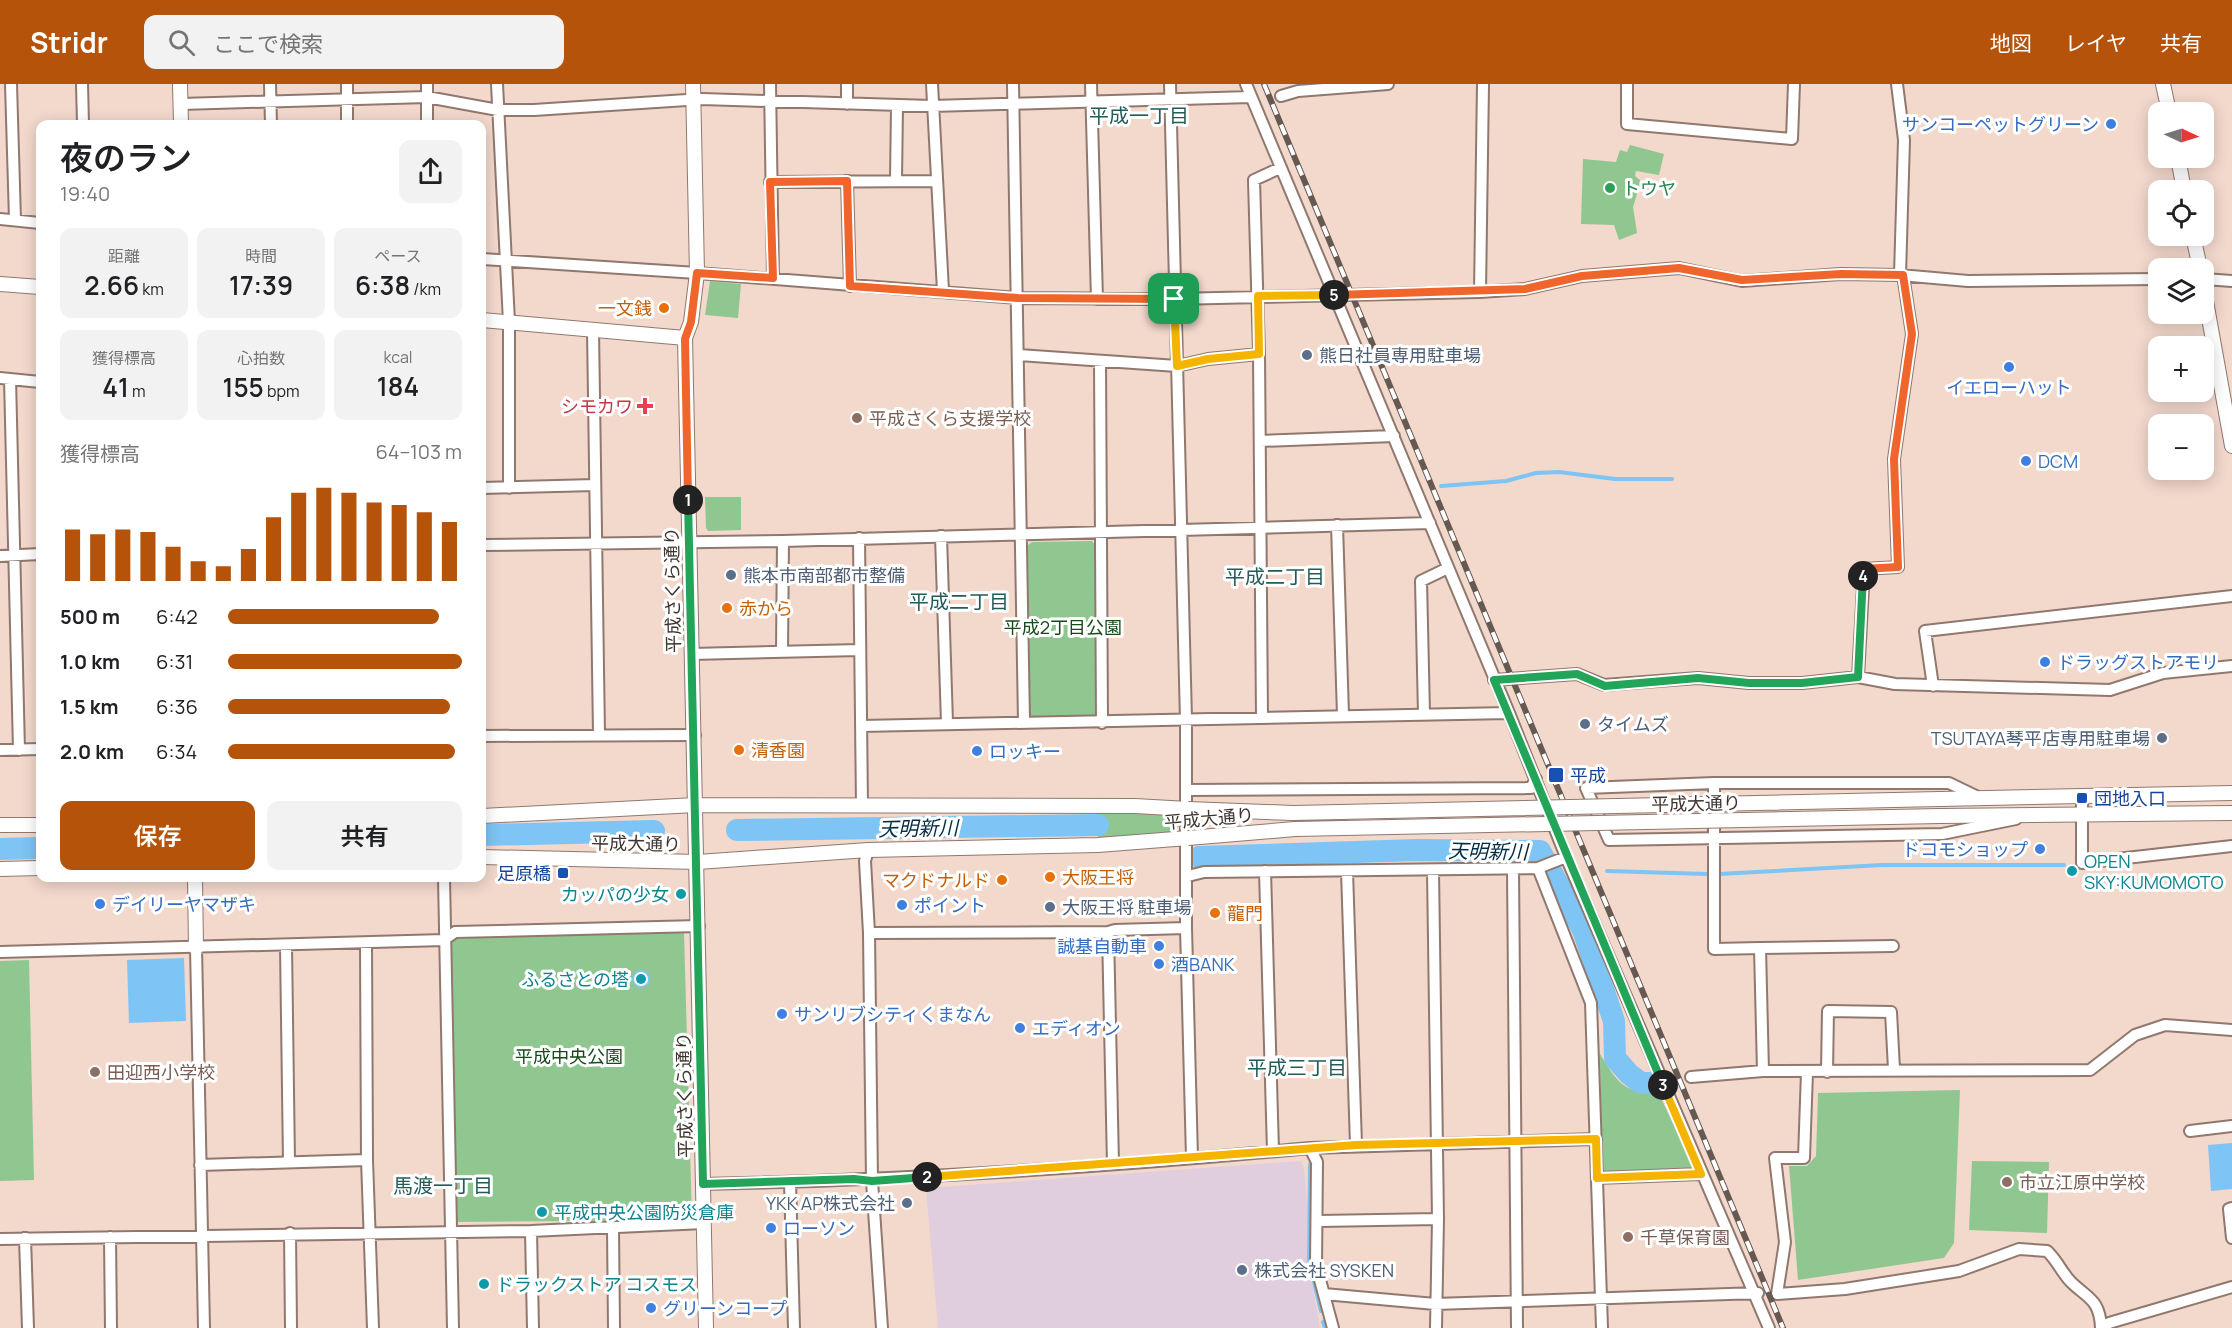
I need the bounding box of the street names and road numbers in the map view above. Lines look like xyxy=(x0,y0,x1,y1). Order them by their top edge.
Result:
street label: 平成さくら通り xyxy=(659,527,685,653)
street label: 平成大通り xyxy=(1651,790,1741,816)
street label: 平成大通り xyxy=(1163,802,1255,834)
street label: 平成大通り xyxy=(591,830,681,856)
street label: 平成さくら通り xyxy=(671,1032,697,1158)

